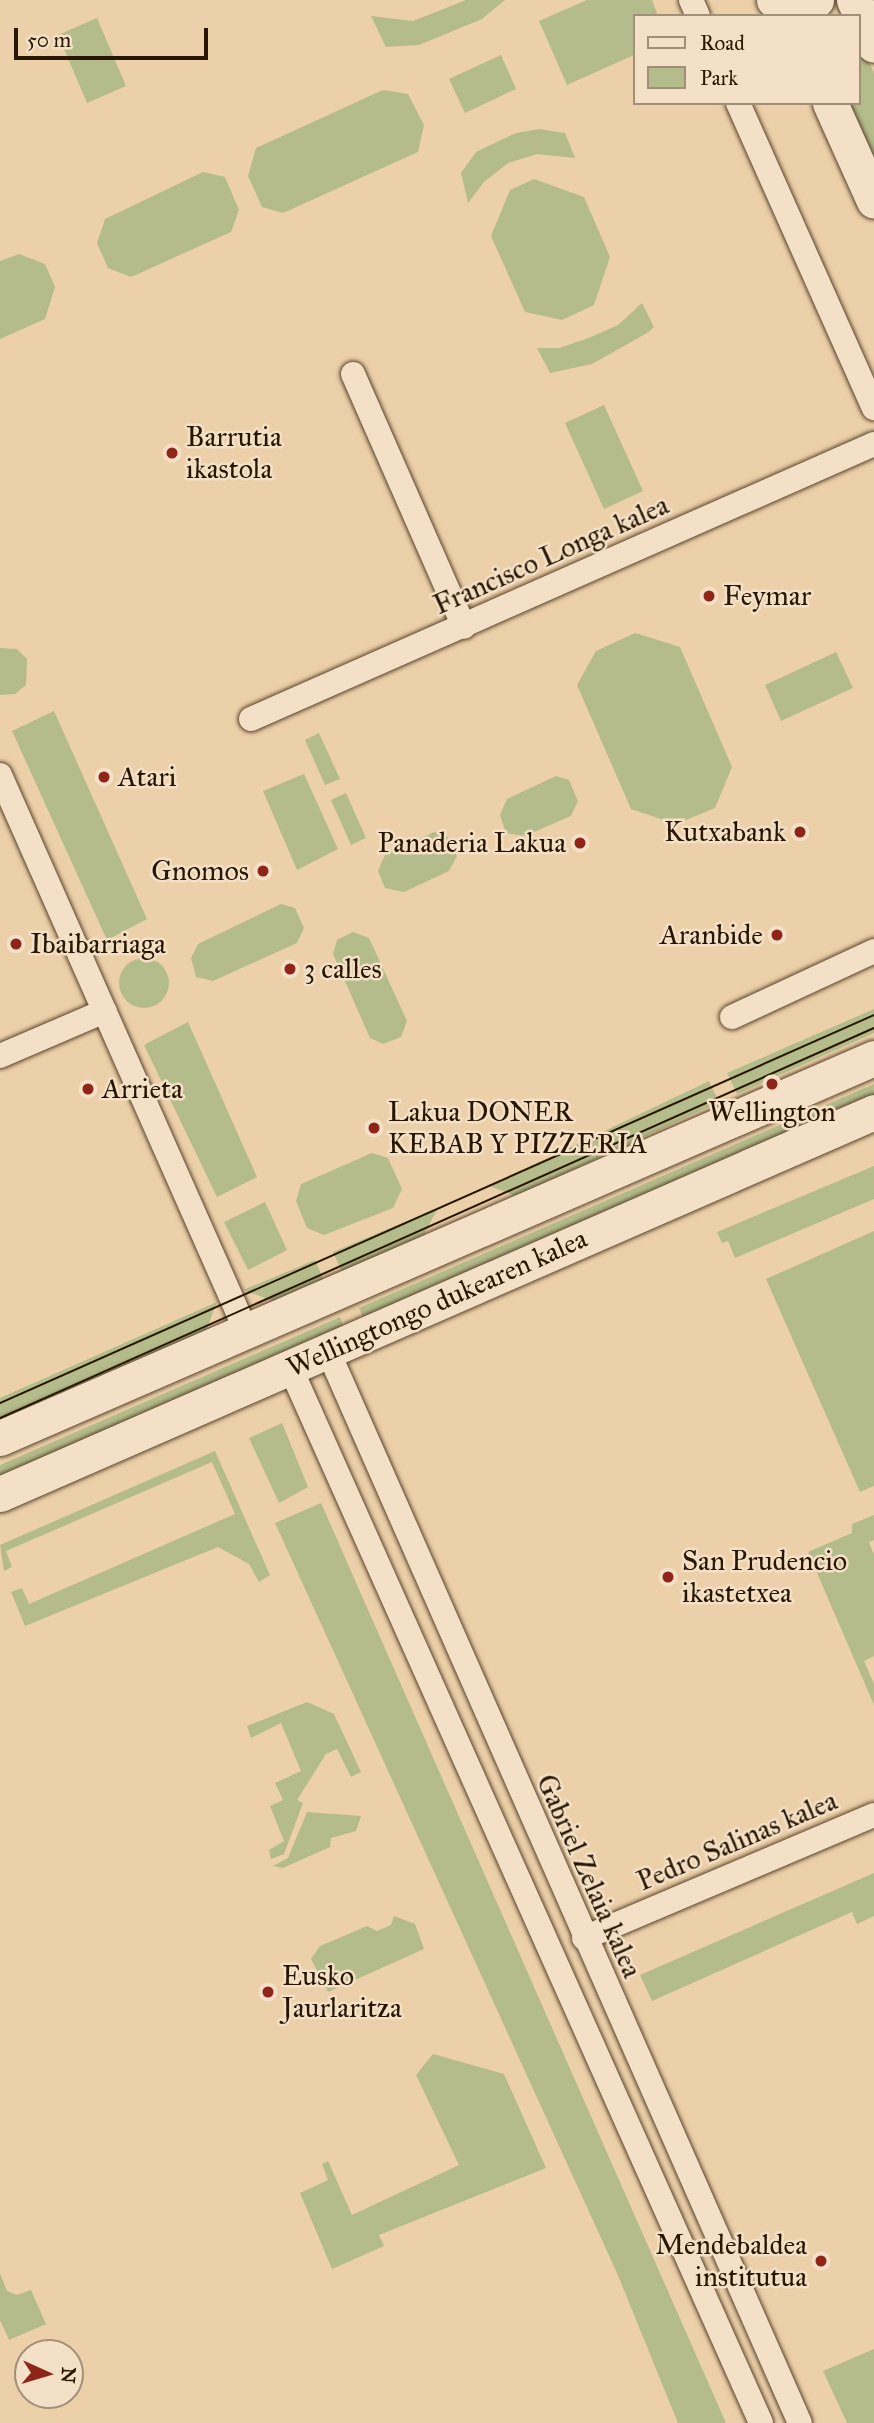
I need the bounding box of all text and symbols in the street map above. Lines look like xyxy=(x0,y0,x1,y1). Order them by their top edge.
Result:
scale bar xyxy=(18,14,212,58)
legend xyxy=(632,14,860,105)
text: 50 m xyxy=(27,27,71,53)
text: Road xyxy=(700,30,745,56)
text: Park xyxy=(700,65,738,91)
place label: Barrutia ikastola xyxy=(186,420,282,486)
marker: Barrutia ikastola xyxy=(164,445,180,461)
street label: Francisco Longa kalea xyxy=(428,488,674,622)
place label: Feymar xyxy=(723,579,811,613)
marker: Feymar xyxy=(701,588,717,604)
place label: Atari xyxy=(118,760,177,794)
marker: Atari xyxy=(96,769,112,785)
place label: Kutxabank xyxy=(664,815,786,849)
marker: Kutxabank xyxy=(792,824,808,840)
place label: Panaderia Lakua xyxy=(378,826,566,860)
marker: Panaderia Lakua xyxy=(572,835,588,851)
place label: Gnomos xyxy=(151,854,249,888)
marker: Gnomos xyxy=(255,863,271,879)
place label: Aranbide xyxy=(660,918,763,952)
place label: Ibaibarriaga xyxy=(30,927,166,961)
marker: Aranbide xyxy=(769,927,785,943)
marker: Ibaibarriaga xyxy=(8,936,24,952)
place label: 3 calles xyxy=(304,952,382,986)
marker: 3 calles xyxy=(282,961,298,977)
place label: Arrieta xyxy=(102,1072,183,1106)
marker: Wellington xyxy=(764,1076,780,1092)
marker: Arrieta xyxy=(80,1081,96,1097)
place label: Lakua DONER KEBAB Y PIZZERIA xyxy=(388,1095,647,1161)
place label: Wellington xyxy=(708,1095,836,1129)
marker: Lakua DONER KEBAB Y PIZZERIA xyxy=(366,1120,382,1136)
street label: Wellingtongo dukearen kalea xyxy=(282,1222,592,1384)
place label: San Prudencio ikastetxea xyxy=(682,1544,847,1610)
marker: San Prudencio ikastetxea xyxy=(660,1569,676,1585)
street label: Gabriel Zelaia kalea xyxy=(529,1769,649,1983)
street label: Pedro Salinas kalea xyxy=(632,1784,842,1898)
place label: Eusko Jaurlaritza xyxy=(282,1959,402,2025)
marker: Eusko Jaurlaritza xyxy=(260,1984,276,2000)
place label: Mendebaldea institutua xyxy=(655,2228,807,2294)
marker: Mendebaldea institutua xyxy=(813,2253,829,2269)
north arrow xyxy=(14,2339,84,2409)
text: N xyxy=(56,2367,80,2384)

